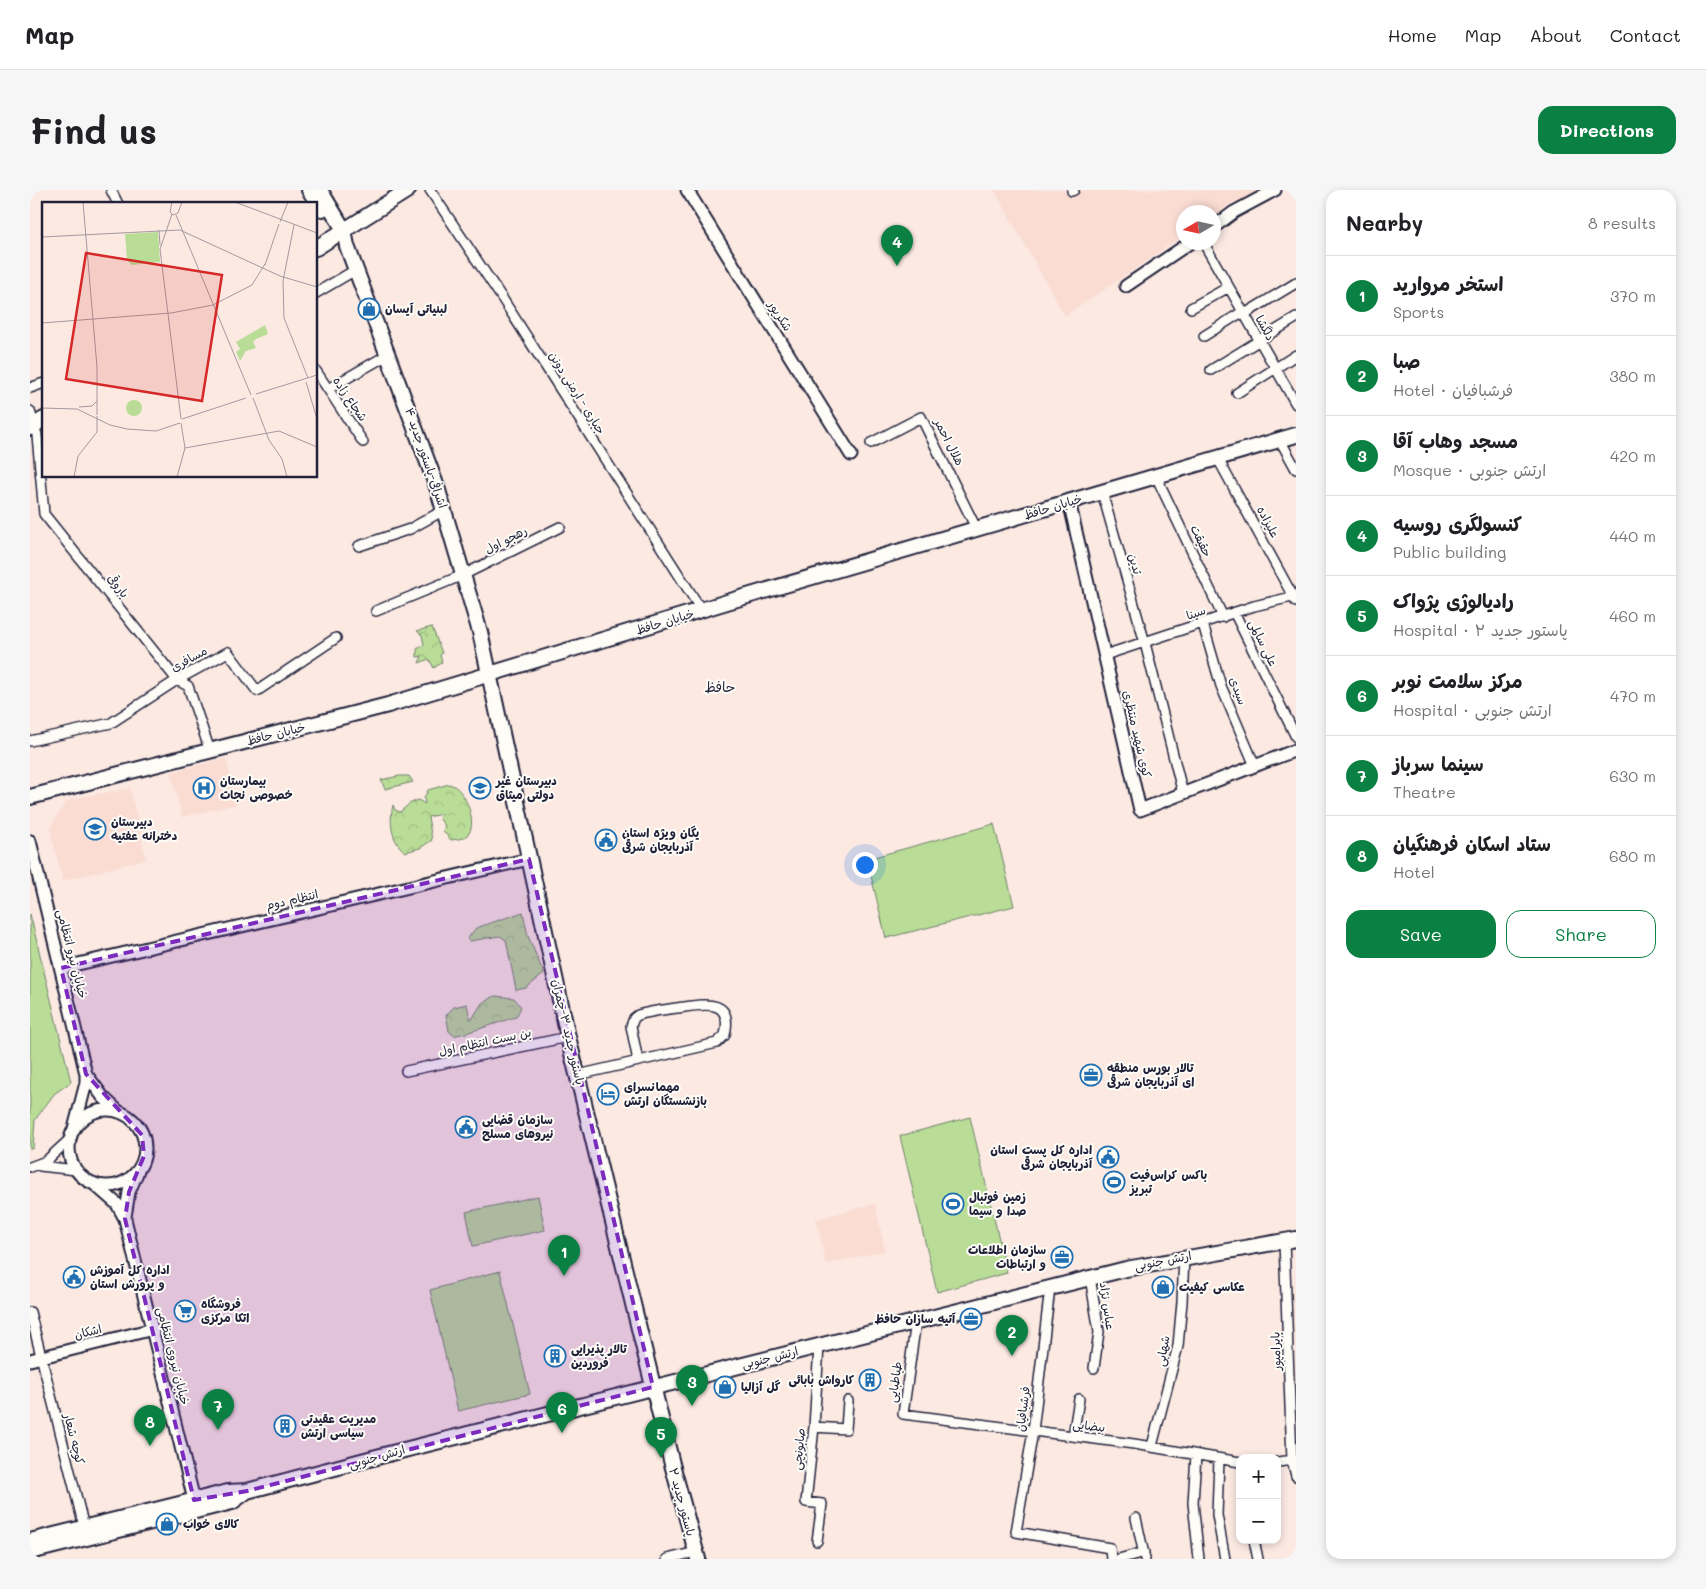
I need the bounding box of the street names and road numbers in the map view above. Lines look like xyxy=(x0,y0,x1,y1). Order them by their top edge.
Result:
street label: شکرپور xyxy=(764,296,796,334)
street label: دلگشا xyxy=(1252,312,1279,343)
street label: جباری - ارمنی دونن xyxy=(545,348,610,437)
street label: شجاع زاده xyxy=(328,373,372,425)
street label: اشرافی-پاستور جدید ۴ xyxy=(401,405,452,510)
street label: هلال احمر xyxy=(931,415,969,468)
street label: خیابان حافظ xyxy=(1022,490,1084,523)
street label: علیزاده xyxy=(1254,503,1284,540)
street label: رهجو اول xyxy=(482,522,530,557)
street label: حقیقت xyxy=(1188,522,1216,559)
street label: تدین xyxy=(1125,551,1147,577)
street label: باروقی xyxy=(104,570,133,601)
street label: سینا xyxy=(1184,601,1208,623)
street label: خیابان حافظ xyxy=(634,605,696,638)
street label: علی سالمی xyxy=(1245,617,1282,669)
street label: مسافری xyxy=(167,642,210,675)
street label: سیدی xyxy=(1226,674,1252,707)
street label: کوی شهید منتظری xyxy=(1120,689,1156,779)
street label: خیابان حافظ xyxy=(245,718,307,749)
street label: انتظام دوم xyxy=(264,885,320,915)
street label: خیابان نیرو انتظامی xyxy=(53,907,92,1000)
street label: پاستور جدید ۳-چمران xyxy=(548,977,589,1086)
street label: بن بست انتظام اول xyxy=(437,1023,533,1061)
street label: ارتش جنوبی xyxy=(1133,1247,1193,1274)
street label: عباس نژاد xyxy=(1096,1281,1119,1331)
street label: خیابان نیروی انتظامی xyxy=(153,1305,194,1407)
street label: اشکان xyxy=(72,1320,103,1342)
street label: بایرامپور xyxy=(1266,1331,1285,1372)
street label: شهابی xyxy=(1151,1334,1174,1368)
street label: ارتش جنوبی xyxy=(740,1342,800,1373)
street label: طباطبایی xyxy=(883,1360,906,1403)
street label: فرشبافیان xyxy=(1011,1385,1034,1433)
street label: کوچه شعار xyxy=(61,1411,89,1466)
street label: بیضایی xyxy=(1072,1415,1106,1436)
street label: صابونچی xyxy=(788,1427,809,1471)
street label: ارتش جنوبی xyxy=(347,1440,407,1473)
street label: پاستور جدید ۲ xyxy=(665,1466,700,1538)

